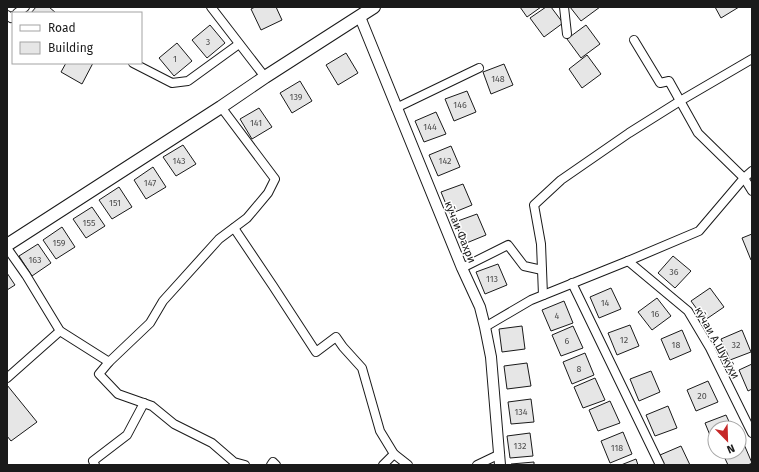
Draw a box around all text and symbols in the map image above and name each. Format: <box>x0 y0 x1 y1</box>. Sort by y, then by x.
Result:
legend <box>12 12 142 64</box>
text: Road <box>48 21 76 35</box>
house number: 3 <box>206 37 210 47</box>
text: Building <box>48 41 94 55</box>
house number: 1 <box>173 54 177 64</box>
house number: 148 <box>491 74 505 84</box>
house number: 139 <box>289 92 303 102</box>
house number: 146 <box>453 100 467 110</box>
house number: 141 <box>250 118 262 128</box>
house number: 144 <box>423 122 437 132</box>
house number: 143 <box>172 156 186 166</box>
house number: 142 <box>439 156 451 166</box>
house number: 147 <box>144 178 156 188</box>
house number: 151 <box>109 198 121 208</box>
street label: кӯчаи Фахри <box>442 199 478 265</box>
house number: 155 <box>83 218 96 228</box>
house number: 159 <box>53 238 66 248</box>
house number: 163 <box>28 255 42 265</box>
house number: 36 <box>669 267 679 277</box>
house number: 113 <box>486 274 498 284</box>
house number: 14 <box>601 298 610 308</box>
street label: кӯчаи А.Шукӯҳи <box>692 305 742 381</box>
house number: 16 <box>651 309 660 319</box>
house number: 4 <box>555 311 560 321</box>
house number: 12 <box>620 335 628 345</box>
house number: 6 <box>565 336 570 346</box>
house number: 18 <box>672 340 680 350</box>
house number: 32 <box>732 340 740 350</box>
house number: 8 <box>577 364 582 374</box>
house number: 20 <box>697 391 707 401</box>
house number: 134 <box>514 407 528 417</box>
north arrow <box>707 420 747 460</box>
house number: 132 <box>514 441 526 451</box>
text: N <box>725 441 737 456</box>
house number: 118 <box>611 443 623 453</box>

